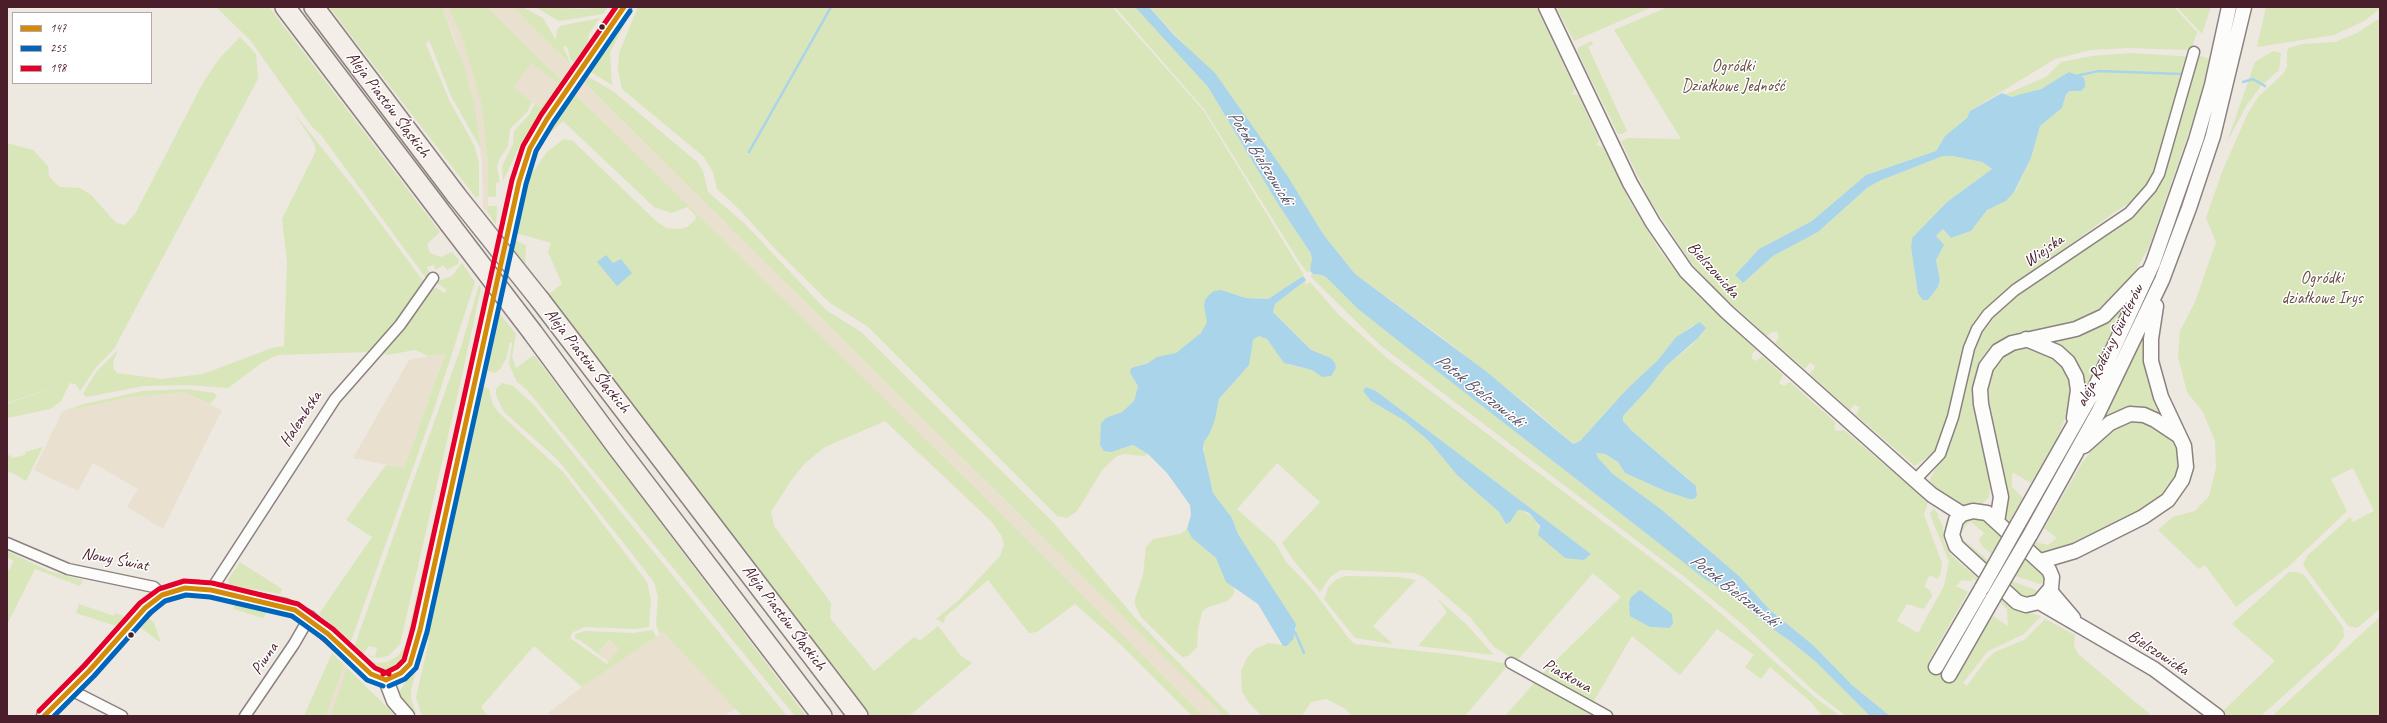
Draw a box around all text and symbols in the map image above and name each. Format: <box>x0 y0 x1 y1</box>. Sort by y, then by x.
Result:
legend <box>12 12 152 84</box>
text: 147 <box>50 20 66 36</box>
unlabelled marker <box>597 22 607 32</box>
text: 255 <box>50 40 66 56</box>
street label: Aleja Piastów Śląskich <box>341 48 435 162</box>
park label: Ogródki Działkowe Jedność <box>1681 57 1785 97</box>
text: 198 <box>50 60 66 76</box>
water label: Potok Bielszowicki <box>1223 107 1297 209</box>
street label: Wiejska <box>2020 230 2068 272</box>
street label: Bielszowicka <box>1682 238 1744 302</box>
park label: Ogródki działkowe Irys <box>2281 269 2363 309</box>
street label: aleja Rodziny Gürtlerów <box>2072 281 2148 411</box>
street label: Aleja Piastów Śląskich <box>540 304 634 418</box>
water label: Potok Bielszowicki <box>1430 350 1528 432</box>
street label: Halembska <box>276 387 326 451</box>
street label: Nowy Świat <box>80 544 150 576</box>
water label: Potok Bielszowicki <box>1685 550 1783 632</box>
street label: Aleja Piastów Śląskich <box>737 561 831 675</box>
street label: Bielszowicka <box>2124 626 2192 680</box>
unlabelled marker <box>126 630 136 640</box>
street label: Piwna <box>247 639 283 679</box>
street label: Piaskowa <box>1539 654 1595 698</box>

